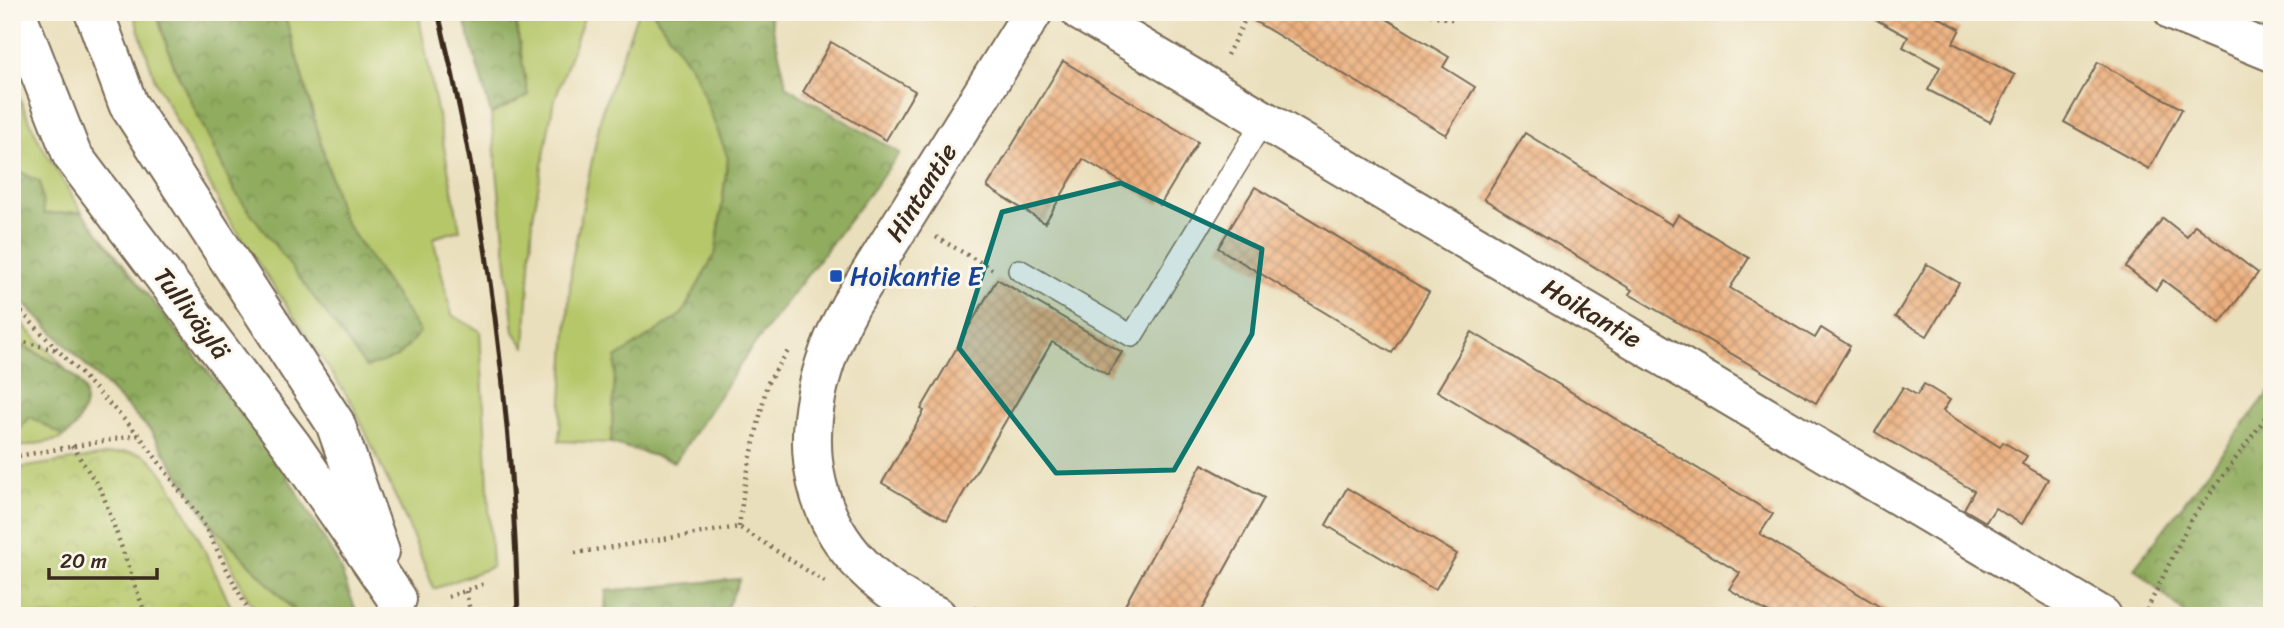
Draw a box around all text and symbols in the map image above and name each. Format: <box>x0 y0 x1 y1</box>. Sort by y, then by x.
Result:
street label: Hintantie <box>872 133 970 251</box>
place label: Hoikantie E <box>850 253 983 299</box>
street label: Tulliväylä <box>141 256 243 370</box>
street label: Hoikantie <box>1533 265 1651 361</box>
marker: Hoikantie E <box>828 268 844 284</box>
scale bar <box>49 537 158 581</box>
text: 20 m <box>60 542 107 580</box>

